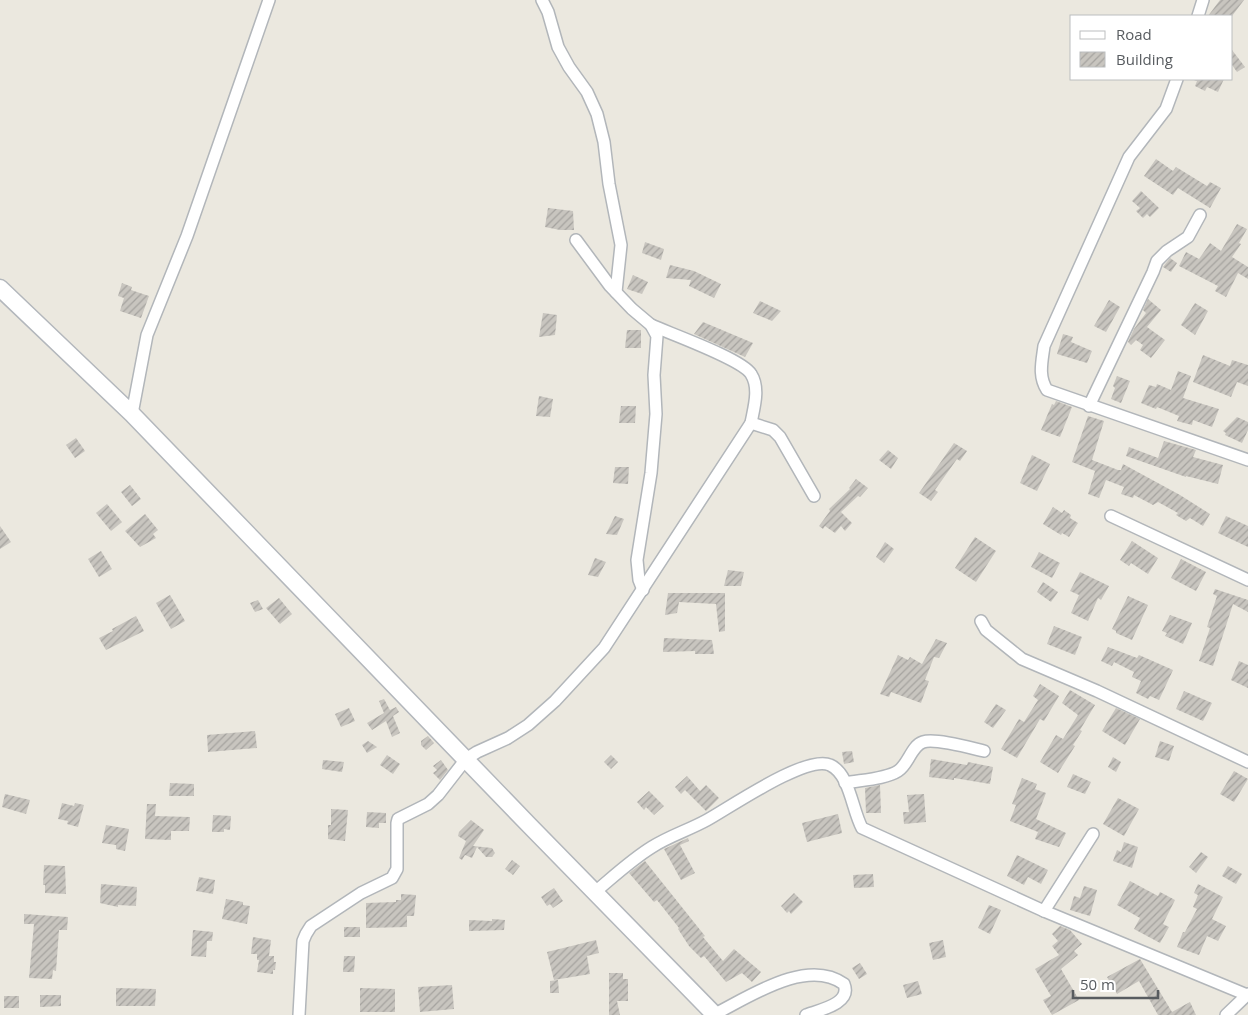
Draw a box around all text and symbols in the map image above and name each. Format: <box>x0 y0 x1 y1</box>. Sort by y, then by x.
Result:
legend <box>1070 15 1233 80</box>
text: Road <box>1116 24 1152 44</box>
text: Building <box>1116 49 1173 69</box>
scale bar <box>1073 968 1158 1000</box>
text: 50 m <box>1080 974 1115 994</box>

